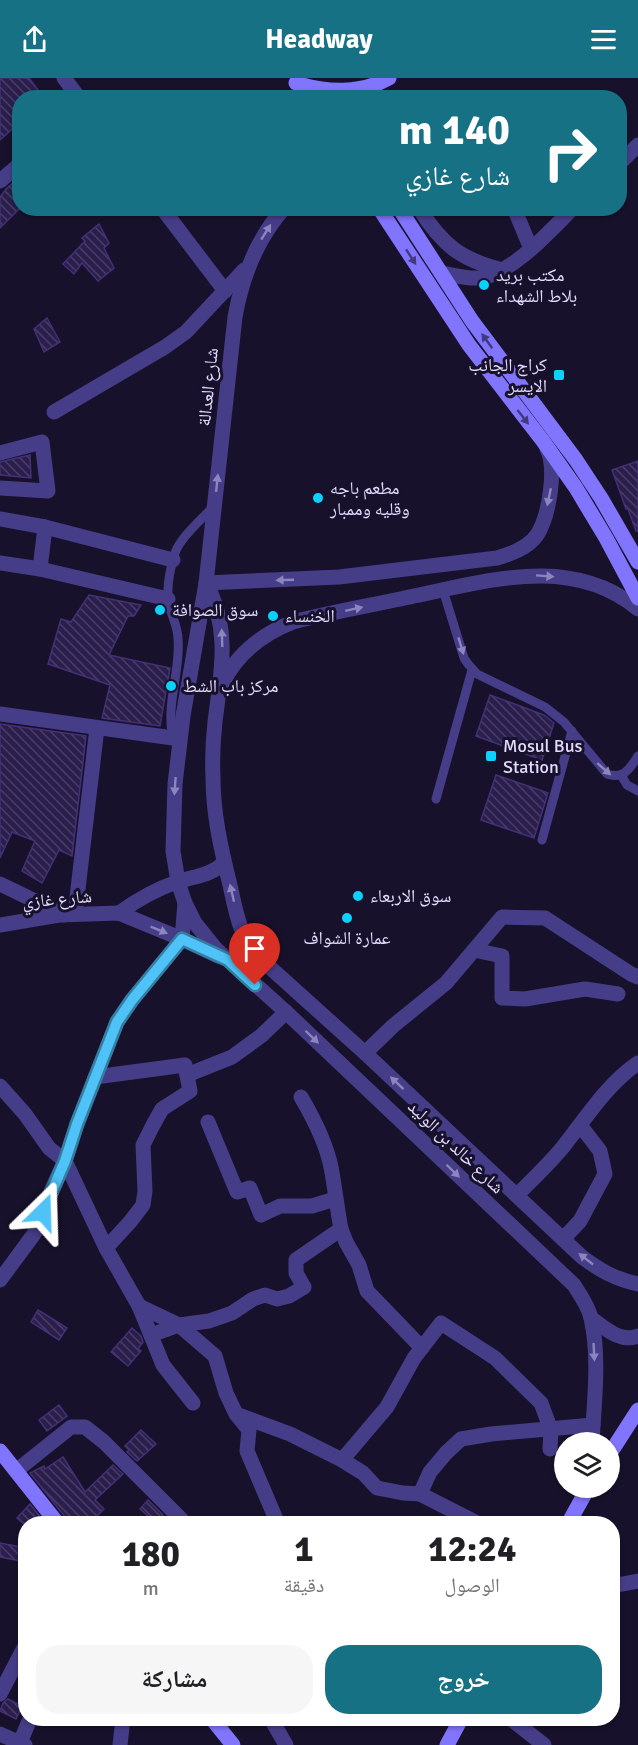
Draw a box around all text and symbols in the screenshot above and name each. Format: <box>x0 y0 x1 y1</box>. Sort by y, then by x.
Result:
icon: share <box>18 23 51 56</box>
text: Headway <box>265 23 373 56</box>
icon: menu <box>587 23 620 56</box>
text: 140 m <box>399 105 510 156</box>
icon: right <box>531 114 609 192</box>
text: شارع غازي <box>405 160 510 193</box>
one-way arrow <box>261 224 272 240</box>
one-way arrow <box>405 249 416 266</box>
place label: مكتب بريد بلاط الشهداء <box>496 264 577 307</box>
marker: مكتب بريد بلاط الشهداء <box>477 278 491 292</box>
one-way arrow <box>481 333 493 349</box>
street label: شارع العدالة <box>193 347 223 427</box>
place label: كراج الجانب الايسر <box>468 354 548 397</box>
marker: كراج الجانب الايسر <box>552 368 566 382</box>
one-way arrow <box>517 409 529 424</box>
one-way arrow <box>212 473 222 492</box>
place label: مطعم باجه وقليه وممبار <box>329 477 410 520</box>
one-way arrow <box>543 488 553 506</box>
marker: مطعم باجه وقليه وممبار <box>311 491 325 505</box>
one-way arrow <box>536 571 555 581</box>
one-way arrow <box>275 575 294 584</box>
place label: سوق الصوافة <box>172 599 258 621</box>
marker: سوق الصوافة <box>153 603 167 617</box>
one-way arrow <box>344 603 363 613</box>
place label: الخنساء <box>285 605 335 627</box>
marker: الخنساء <box>266 609 280 623</box>
one-way arrow <box>218 628 227 647</box>
one-way arrow <box>457 637 466 655</box>
place label: مركز باب الشط <box>183 675 279 697</box>
marker: مركز باب الشط <box>164 679 178 693</box>
place label: Mosul Bus Station <box>503 735 583 778</box>
marker: Mosul Bus Station <box>484 749 498 763</box>
one-way arrow <box>596 762 611 775</box>
one-way arrow <box>170 776 180 795</box>
one-way arrow <box>226 884 236 902</box>
street label: شارع غازي <box>21 885 93 917</box>
place label: سوق الاربعاء <box>370 885 451 907</box>
marker: سوق الاربعاء <box>351 889 365 903</box>
marker: عمارة الشواف <box>340 911 354 925</box>
pin <box>229 923 280 985</box>
one-way arrow <box>151 925 169 935</box>
place label: عمارة الشواف <box>303 927 391 949</box>
icon: arrive <box>238 932 271 965</box>
one-way arrow <box>304 1030 319 1043</box>
one-way arrow <box>390 1077 404 1091</box>
street label: شارع خالد بن الوليد <box>403 1096 509 1198</box>
one-way arrow <box>446 1164 461 1178</box>
position arrow <box>11 1180 75 1244</box>
one-way arrow <box>578 1253 594 1266</box>
one-way arrow <box>590 1342 599 1361</box>
map controls <box>554 1432 620 1498</box>
button: layers <box>554 1432 620 1498</box>
text: 1 <box>294 1527 314 1572</box>
text: 12:24 <box>428 1527 516 1572</box>
text: 180 <box>122 1532 180 1577</box>
text: دقيقة <box>284 1573 324 1598</box>
text: الوصول <box>444 1573 500 1598</box>
text: m <box>143 1576 159 1601</box>
button: مشاركة <box>36 1645 313 1714</box>
button: خروج <box>325 1645 602 1714</box>

